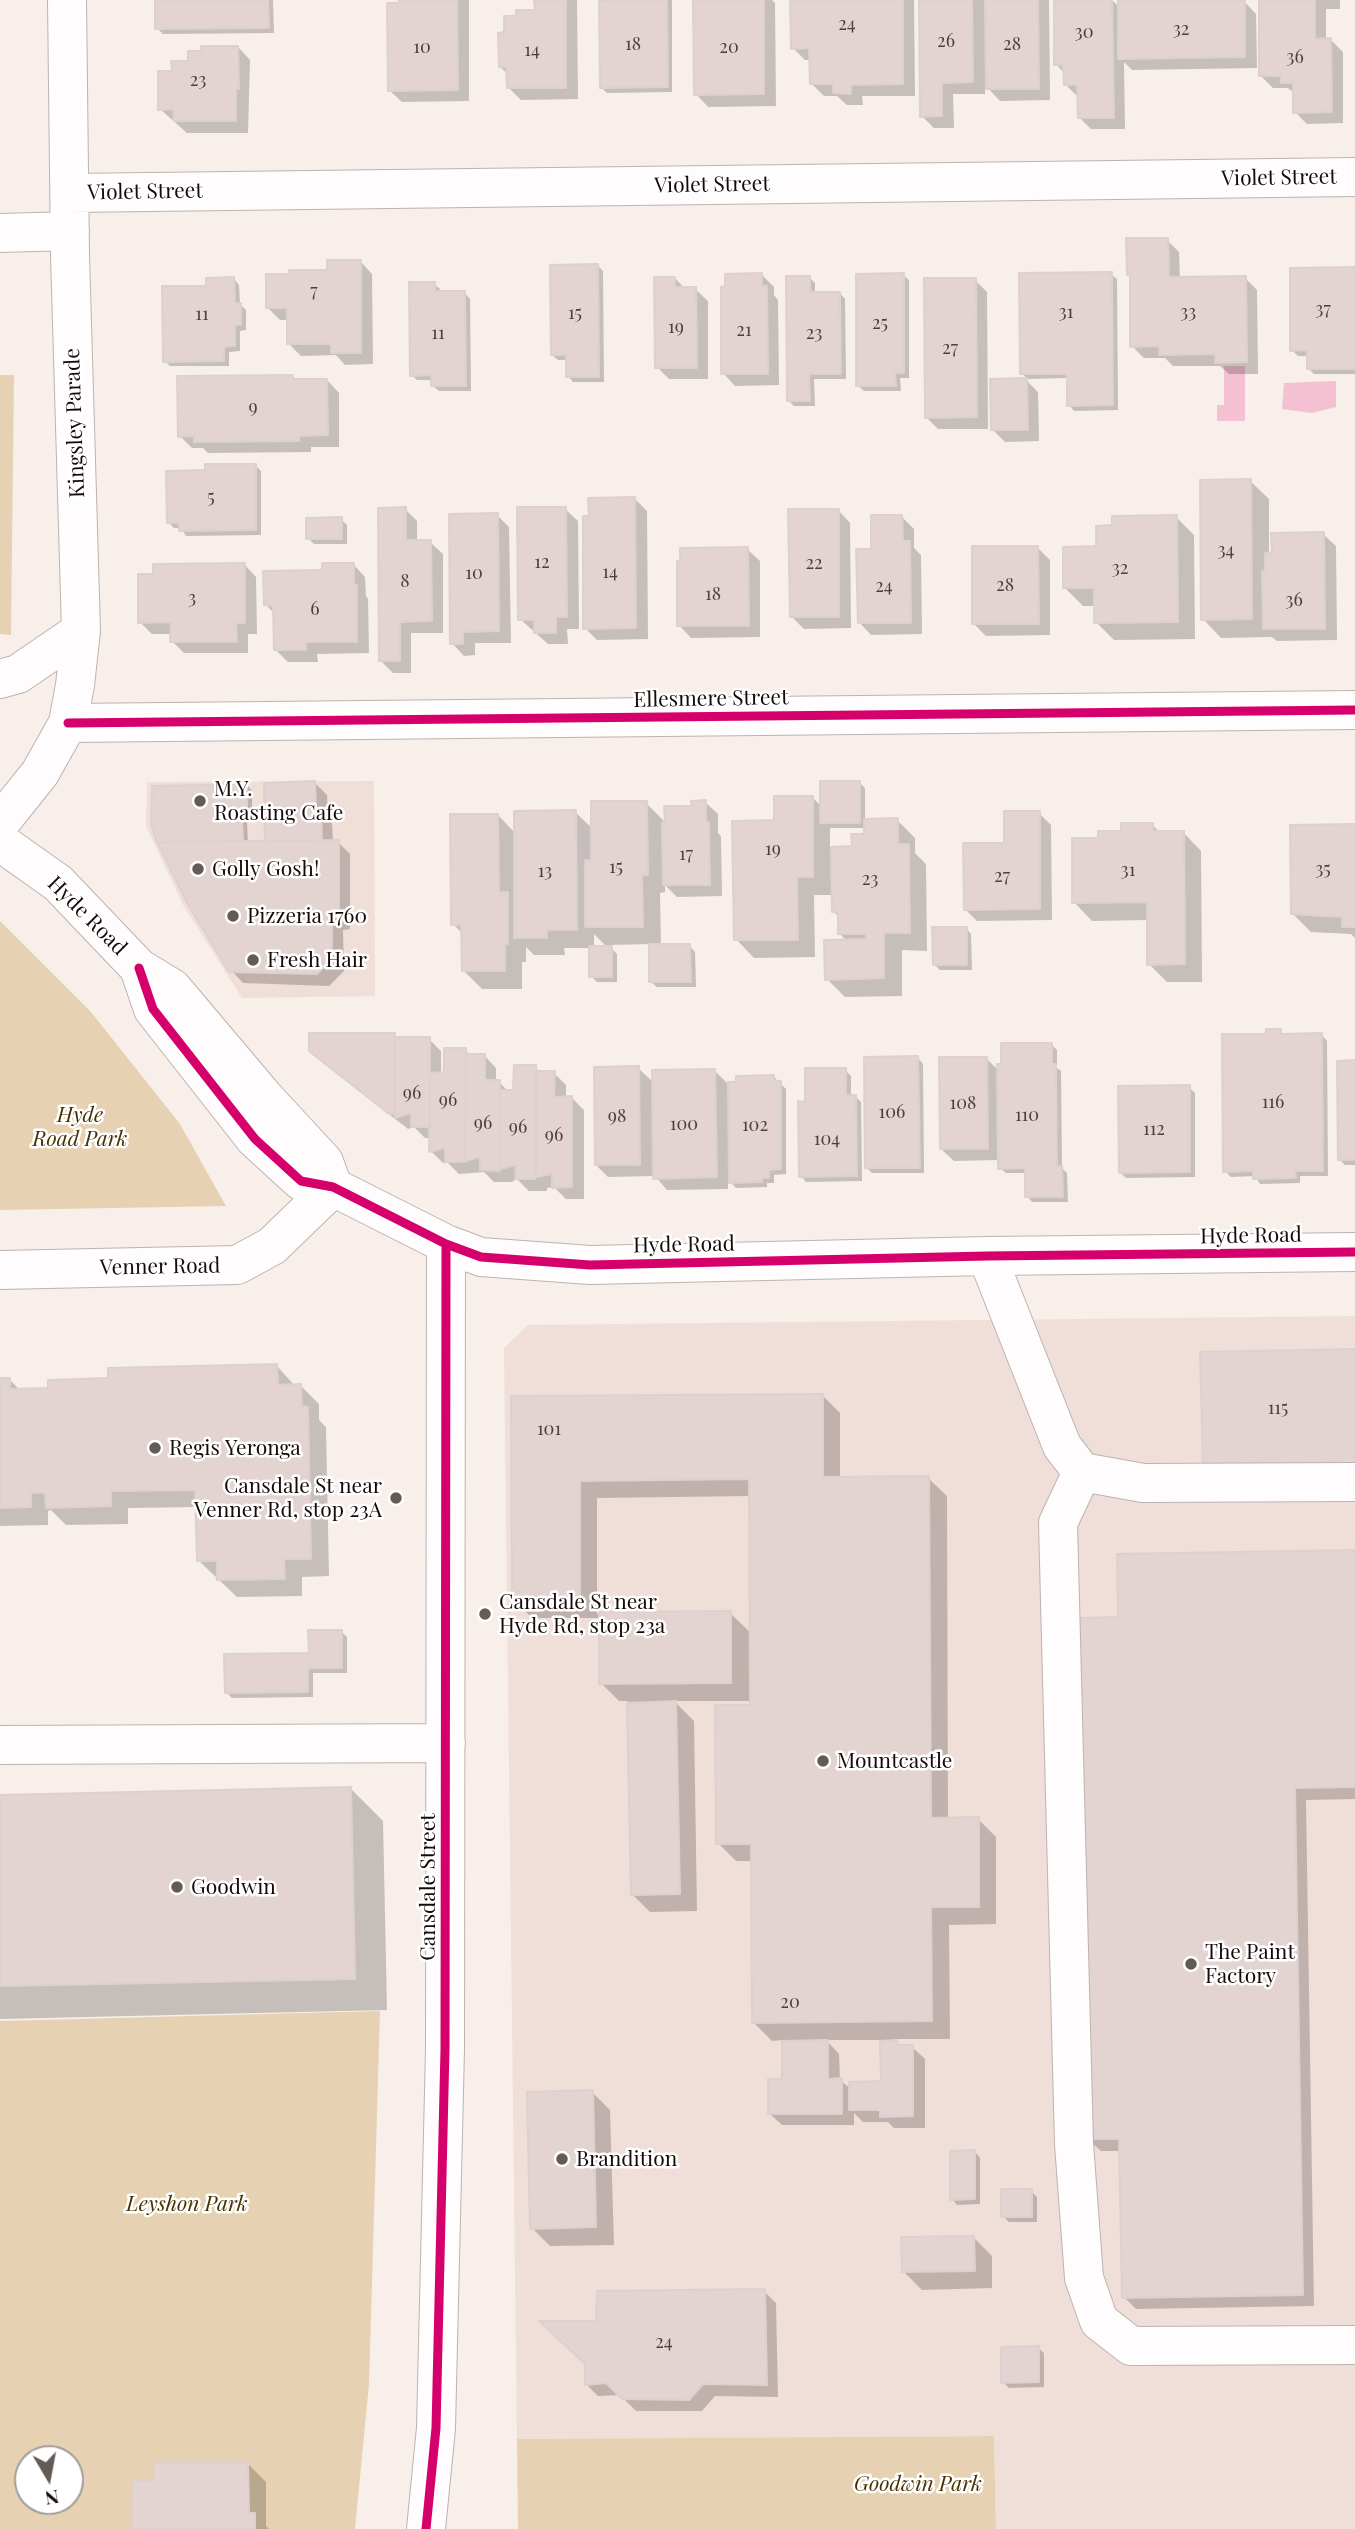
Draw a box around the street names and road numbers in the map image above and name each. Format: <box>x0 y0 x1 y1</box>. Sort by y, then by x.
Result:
street label: Violet Street <box>1221 164 1337 192</box>
street label: Violet Street <box>654 171 770 199</box>
street label: Violet Street <box>87 178 203 206</box>
street label: Kingsley Parade <box>60 348 90 498</box>
street label: Ellesmere Street <box>633 685 789 713</box>
street label: Hyde Road <box>42 871 132 961</box>
street label: Hyde Road <box>1200 1223 1302 1249</box>
street label: Hyde Road <box>633 1232 735 1258</box>
street label: Venner Road <box>99 1253 221 1281</box>
street label: Cansdale Street <box>415 1813 441 1961</box>

